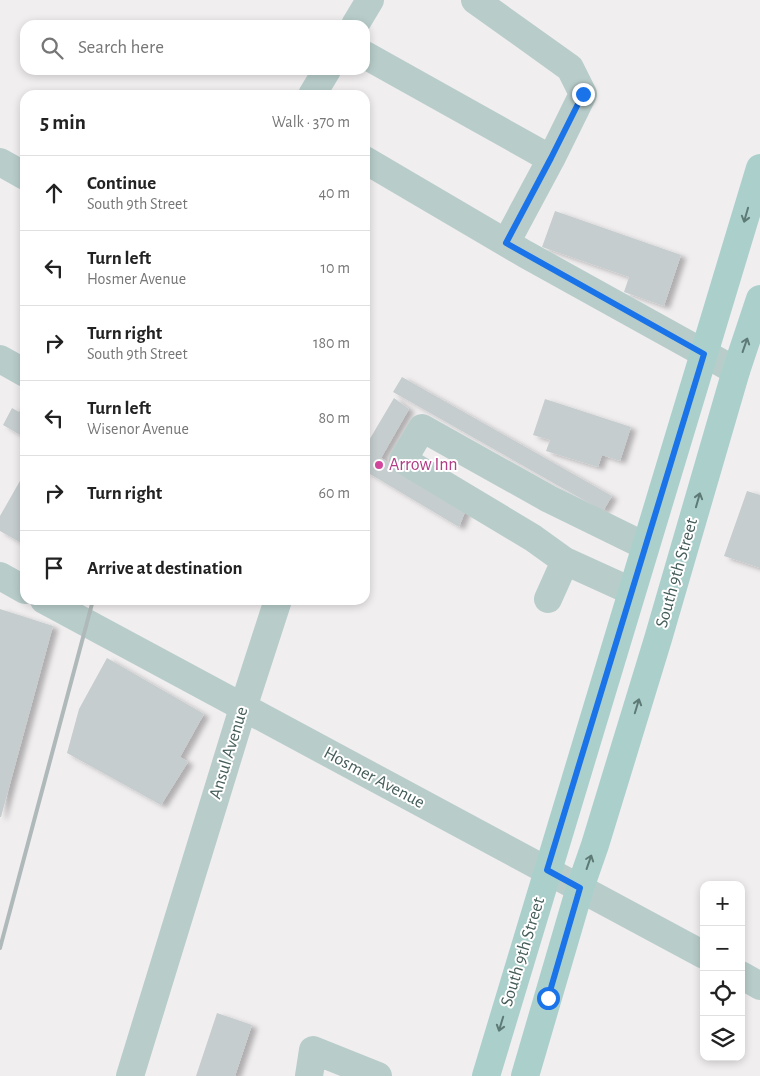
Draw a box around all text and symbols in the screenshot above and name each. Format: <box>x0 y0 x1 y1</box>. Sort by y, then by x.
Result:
search box <box>20 20 370 75</box>
icon: search <box>38 34 66 62</box>
text: Search here <box>78 38 164 57</box>
route end <box>572 83 595 106</box>
text: 5 min <box>40 112 86 133</box>
text: Walk · 370 m <box>272 114 350 130</box>
text: Continue <box>87 174 156 193</box>
icon: ahead <box>40 179 68 207</box>
text: 40 m <box>318 185 350 201</box>
text: South 9th Street <box>87 196 188 212</box>
one-way arrow <box>741 206 751 222</box>
text: Turn left <box>87 249 151 268</box>
icon: left <box>40 254 68 282</box>
text: 10 m <box>321 260 350 276</box>
text: Hosmer Avenue <box>87 271 186 287</box>
text: Turn right <box>87 324 162 343</box>
icon: right <box>40 329 68 357</box>
text: 180 m <box>313 335 350 351</box>
one-way arrow <box>740 337 750 353</box>
text: South 9th Street <box>87 346 188 362</box>
text: Turn left <box>87 399 151 418</box>
icon: left <box>40 404 68 432</box>
text: 80 m <box>319 410 350 426</box>
text: Wisenor Avenue <box>87 421 189 437</box>
place label: Arrow Inn <box>389 456 458 474</box>
marker: Arrow Inn <box>373 459 385 471</box>
icon: right <box>40 479 68 507</box>
text: Turn right <box>87 484 162 503</box>
text: 60 m <box>319 485 350 501</box>
one-way arrow <box>694 493 703 509</box>
street label: South 9th Street <box>653 516 701 630</box>
icon: arrive <box>40 554 68 582</box>
text: Arrive at destination <box>87 559 243 578</box>
one-way arrow <box>633 699 643 715</box>
street label: Ansul Avenue <box>206 705 252 801</box>
street label: Hosmer Avenue <box>321 744 427 812</box>
one-way arrow <box>585 854 595 870</box>
map controls <box>700 881 745 1061</box>
button: + <box>700 881 745 926</box>
street label: South 9th Street <box>498 895 548 1009</box>
button: − <box>700 926 745 971</box>
button: locate <box>700 971 745 1016</box>
route start <box>537 987 560 1010</box>
one-way arrow <box>496 1015 506 1031</box>
button: layers <box>700 1016 745 1061</box>

